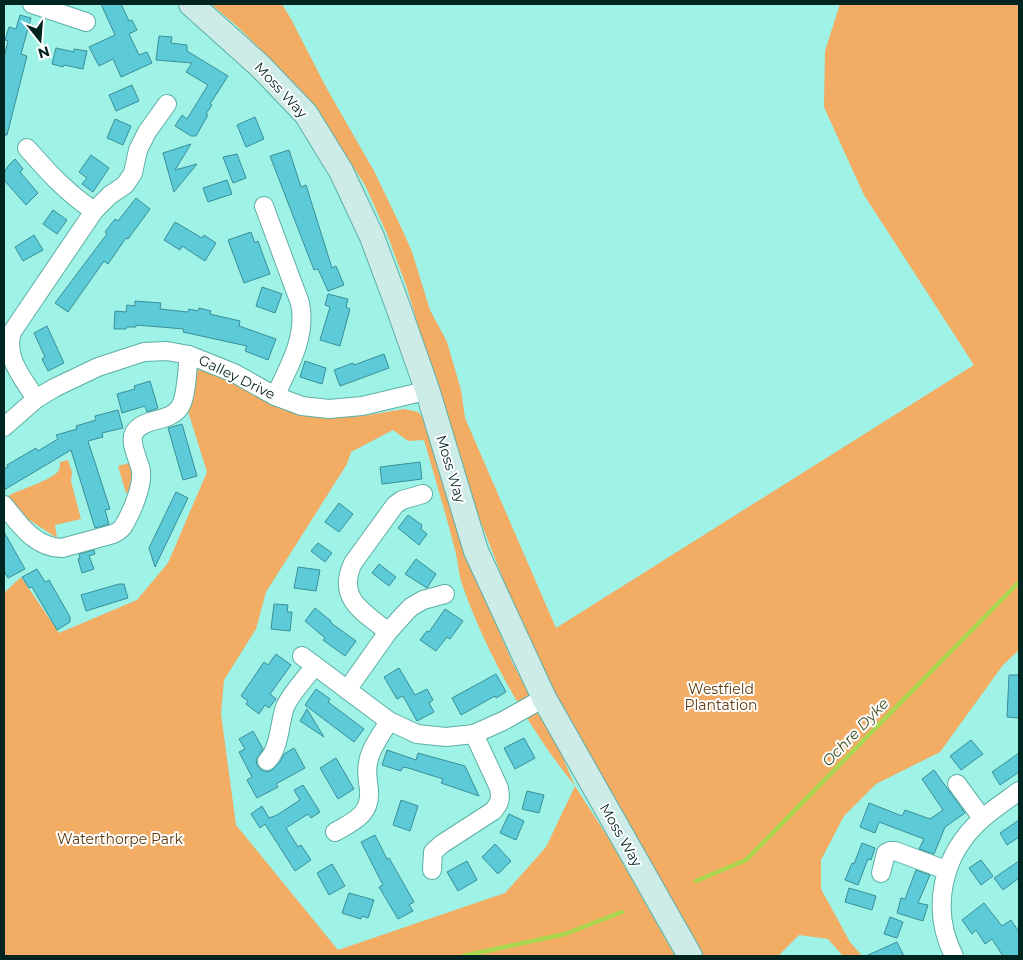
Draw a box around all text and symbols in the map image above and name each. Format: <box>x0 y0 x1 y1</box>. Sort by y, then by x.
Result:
north arrow <box>15 15 65 65</box>
text: N <box>36 42 52 63</box>
street label: Moss Way <box>251 58 312 122</box>
street label: Galley Drive <box>196 351 278 403</box>
street label: Moss Way <box>432 433 470 505</box>
park label: Westfield Plantation <box>685 680 757 714</box>
water label: Ochre Dyke <box>818 694 892 770</box>
street label: Moss Way <box>596 800 646 870</box>
park label: Waterthorpe Park <box>57 830 184 848</box>

